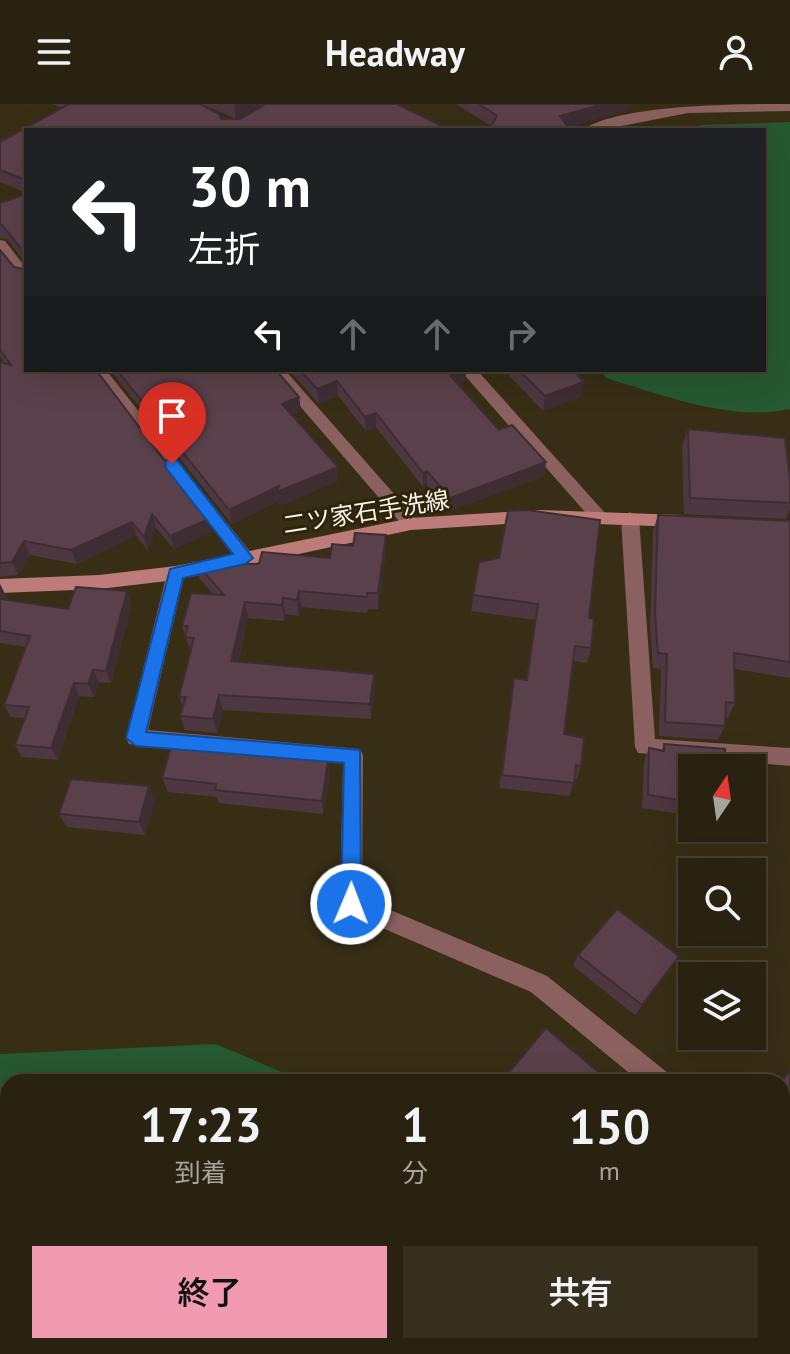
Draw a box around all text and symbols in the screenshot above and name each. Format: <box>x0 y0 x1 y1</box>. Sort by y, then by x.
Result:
text: Headway <box>325 29 465 76</box>
icon: menu <box>32 30 76 74</box>
icon: person <box>714 30 758 74</box>
text: 30 m <box>188 150 311 222</box>
icon: left <box>56 160 160 264</box>
text: 左折 <box>188 225 260 272</box>
icon: left <box>247 312 291 356</box>
icon: ahead <box>331 312 375 356</box>
icon: ahead <box>415 312 459 356</box>
icon: right <box>499 312 543 356</box>
pin <box>138 382 206 464</box>
icon: arrive <box>150 394 194 438</box>
street label: 二ツ家石手洗線 <box>281 484 451 540</box>
north arrow <box>678 754 766 842</box>
map controls <box>678 754 766 1050</box>
button: search <box>678 858 766 946</box>
position arrow <box>309 862 393 946</box>
button: layers <box>678 962 766 1050</box>
text: 17:23 <box>140 1093 262 1155</box>
text: 1 <box>401 1093 429 1155</box>
text: 150 <box>568 1095 650 1157</box>
text: m <box>599 1154 620 1187</box>
text: 到着 <box>175 1156 227 1189</box>
text: 分 <box>402 1156 428 1189</box>
button: 終了 <box>32 1246 387 1338</box>
button: 共有 <box>403 1246 758 1338</box>

